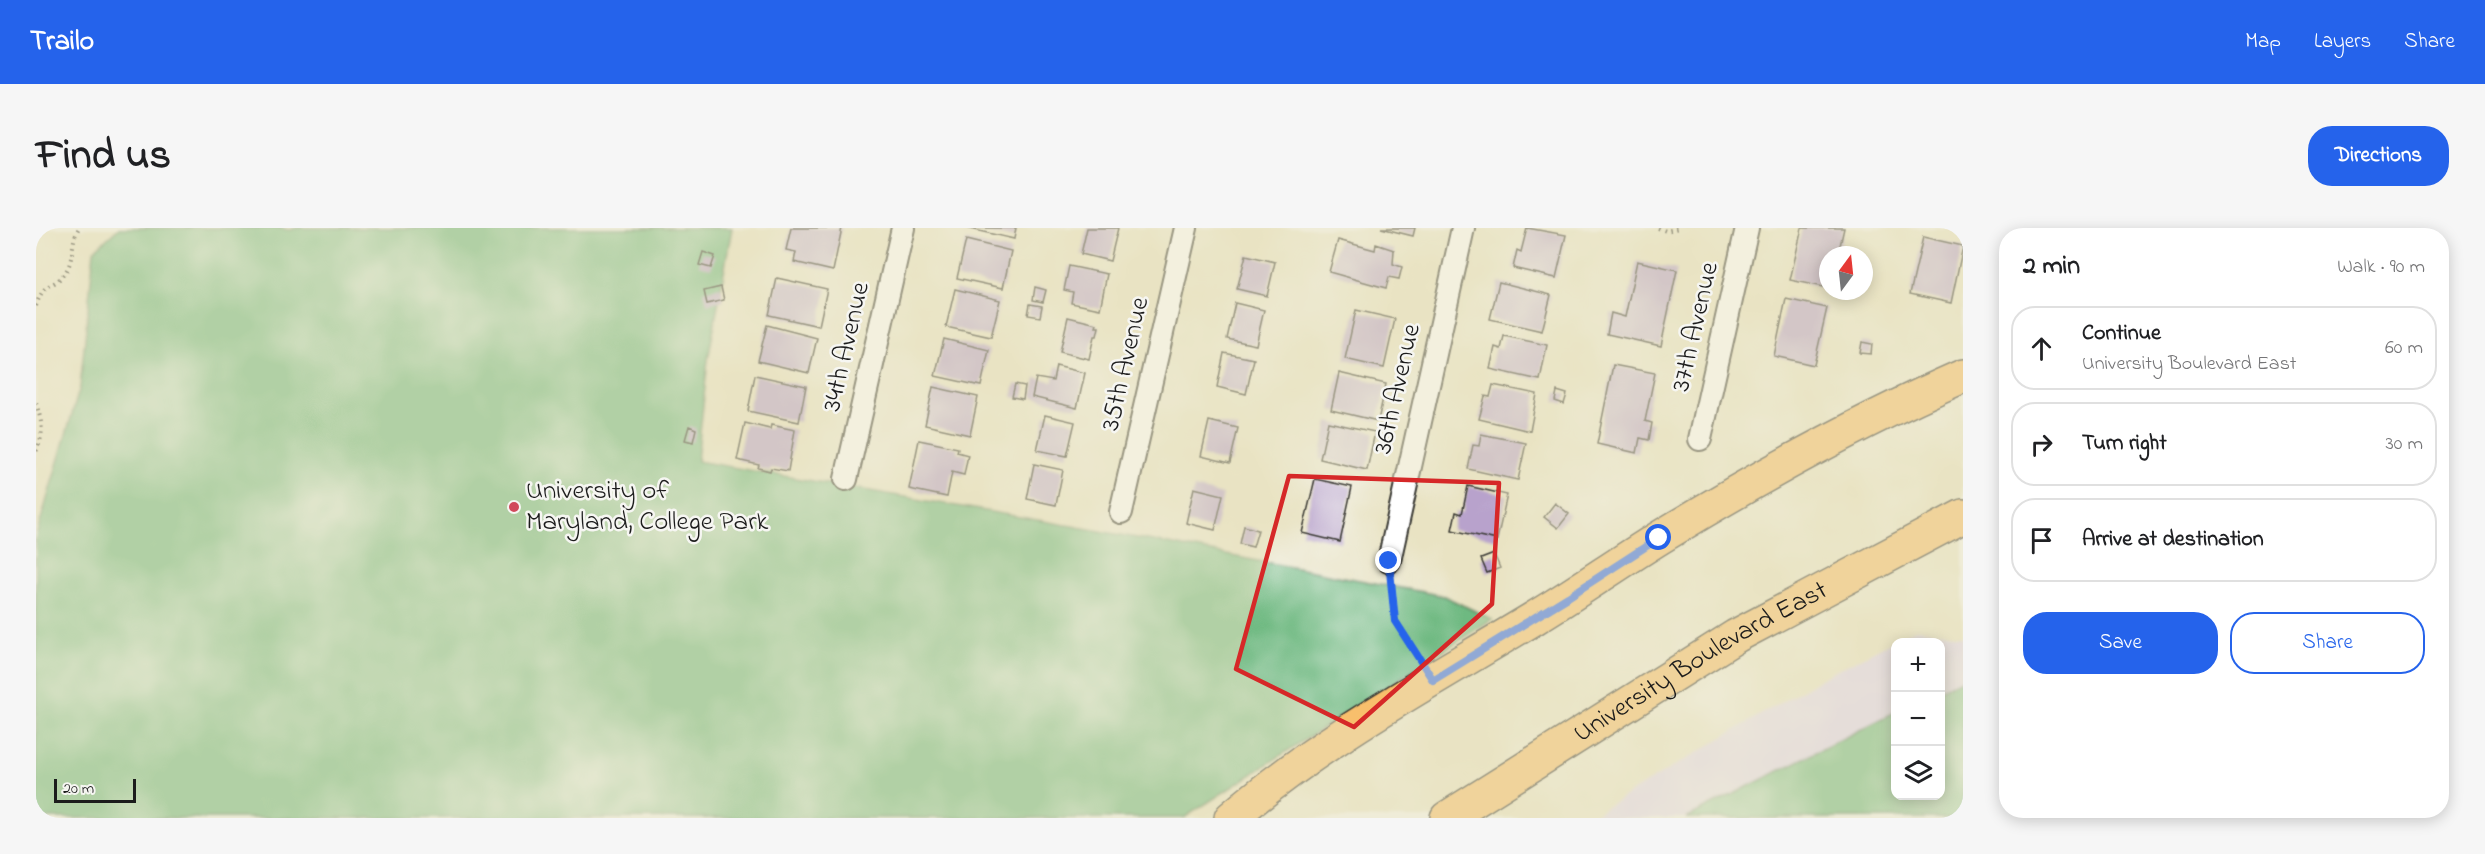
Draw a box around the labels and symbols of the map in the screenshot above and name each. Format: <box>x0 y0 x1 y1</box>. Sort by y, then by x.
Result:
north arrow <box>1819 246 1873 300</box>
street label: 37th Avenue <box>1662 258 1730 396</box>
street label: 34th Avenue <box>813 278 881 416</box>
street label: 35th Avenue <box>1092 292 1160 435</box>
street label: 36th Avenue <box>1364 319 1432 458</box>
place label: University of Maryland, College Park <box>526 472 769 542</box>
marker: University of Maryland, College Park <box>507 500 521 514</box>
route start <box>1645 524 1671 550</box>
route end <box>1375 547 1401 573</box>
street label: University Boulevard East <box>1566 571 1835 753</box>
scale bar <box>54 776 136 804</box>

